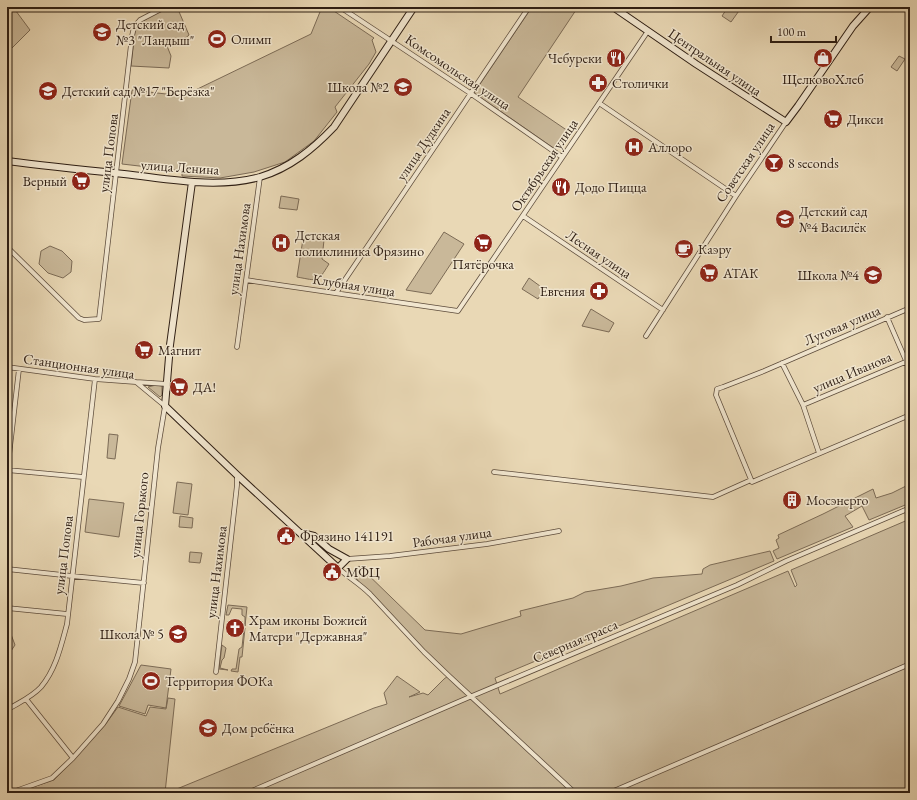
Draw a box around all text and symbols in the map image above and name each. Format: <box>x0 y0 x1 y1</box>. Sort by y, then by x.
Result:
place label: Детский сад №3 "Ландыш" <box>116 15 194 49</box>
scale bar <box>771 18 836 44</box>
school or university icon: Детский сад №3 "Ландыш" <box>91 21 113 43</box>
street label: Центральная улица <box>665 24 765 100</box>
text: 100 m <box>777 24 807 40</box>
sports icon: Олимп <box>206 28 228 50</box>
place label: Олимп <box>231 30 271 48</box>
street label: Комсомольская улица <box>402 30 515 114</box>
restaurant icon: Чебуреки <box>605 47 627 69</box>
shop icon: ЩелковоХлеб <box>812 47 834 69</box>
place label: Чебуреки <box>548 49 603 67</box>
place label: ЩелковоХлеб <box>782 70 864 88</box>
pharmacy icon: Столички <box>587 72 609 94</box>
place label: Столички <box>612 74 669 92</box>
school or university icon: Школа №2 <box>392 76 414 98</box>
place label: Школа №2 <box>328 78 389 96</box>
school or university icon: Детский сад №17 "Берёзка" <box>37 80 59 102</box>
place label: Детский сад №17 "Берёзка" <box>62 82 215 100</box>
street label: улица Дудкина <box>392 104 454 184</box>
supermarket icon: Дикси <box>822 108 844 130</box>
place label: Дикси <box>847 110 884 128</box>
street label: улица Попова <box>94 112 122 194</box>
street label: Октябрьская улица <box>506 115 582 215</box>
street label: Советская улица <box>711 118 779 206</box>
hospital icon: Аллоро <box>623 136 645 158</box>
place label: Аллоро <box>647 138 692 156</box>
bar icon: 8 seconds <box>763 152 785 174</box>
place label: 8 seconds <box>788 154 839 172</box>
street label: улица Ленина <box>140 155 220 179</box>
supermarket icon: Верный <box>70 170 92 192</box>
place label: Верный <box>23 172 68 190</box>
restaurant icon: Додо Пицца <box>550 176 572 198</box>
place label: Додо Пицца <box>575 178 647 196</box>
street label: улица Нахимова <box>224 201 254 296</box>
place label: Детский сад №4 Василёк <box>799 202 868 236</box>
school or university icon: Детский сад №4 Василёк <box>774 208 796 230</box>
street label: Лесная улица <box>563 225 636 283</box>
place label: Детская поликлиника Фрязино <box>295 226 424 260</box>
hospital icon: Детская поликлиника Фрязино <box>270 232 292 254</box>
supermarket icon: Пятёрочка <box>472 232 494 254</box>
cafe icon: Каэру <box>673 238 695 260</box>
place label: Каэру <box>698 240 732 258</box>
place label: Пятёрочка <box>452 255 514 273</box>
supermarket icon: АТАК <box>698 262 720 284</box>
place label: АТАК <box>722 264 759 282</box>
school or university icon: Школа №4 <box>862 264 884 286</box>
place label: Школа №4 <box>798 266 859 284</box>
street label: Клубная улица <box>311 270 397 300</box>
pharmacy icon: Евгения <box>588 280 610 302</box>
place label: Евгения <box>540 282 585 300</box>
street label: Луговая улица <box>801 301 883 349</box>
supermarket icon: Магнит <box>133 339 155 361</box>
place label: Магнит <box>158 341 202 359</box>
street label: улица Иванова <box>810 347 895 397</box>
street label: Станционная улица <box>22 349 136 383</box>
supermarket icon: ДА! <box>168 376 190 398</box>
place label: ДА! <box>193 378 216 396</box>
street label: улица Горького <box>126 471 152 559</box>
building icon: Мосэнерго <box>781 489 803 511</box>
place label: Мосэнерго <box>806 491 868 509</box>
street label: улица Попова <box>49 514 77 596</box>
street label: Рабочая улица <box>411 522 493 551</box>
street label: улица Нахимова <box>201 524 231 619</box>
public building icon: Фрязино 141191 <box>275 525 297 547</box>
place label: Фрязино 141191 <box>300 527 394 545</box>
public building icon: МФЦ <box>321 561 343 583</box>
place label: МФЦ <box>346 563 380 581</box>
place label: Храм иконы Божией Матери "Державная" <box>248 611 368 645</box>
street label: Северная трасса <box>530 615 621 667</box>
church icon: Храм иконы Божией Матери "Державная" <box>224 617 246 639</box>
school or university icon: Школа № 5 <box>167 623 189 645</box>
place label: Школа № 5 <box>100 625 164 643</box>
sports icon: Территория ФОКа <box>140 670 162 692</box>
place label: Территория ФОКа <box>165 672 273 690</box>
school or university icon: Дом ребёнка <box>197 717 219 739</box>
place label: Дом ребёнка <box>222 719 295 737</box>

